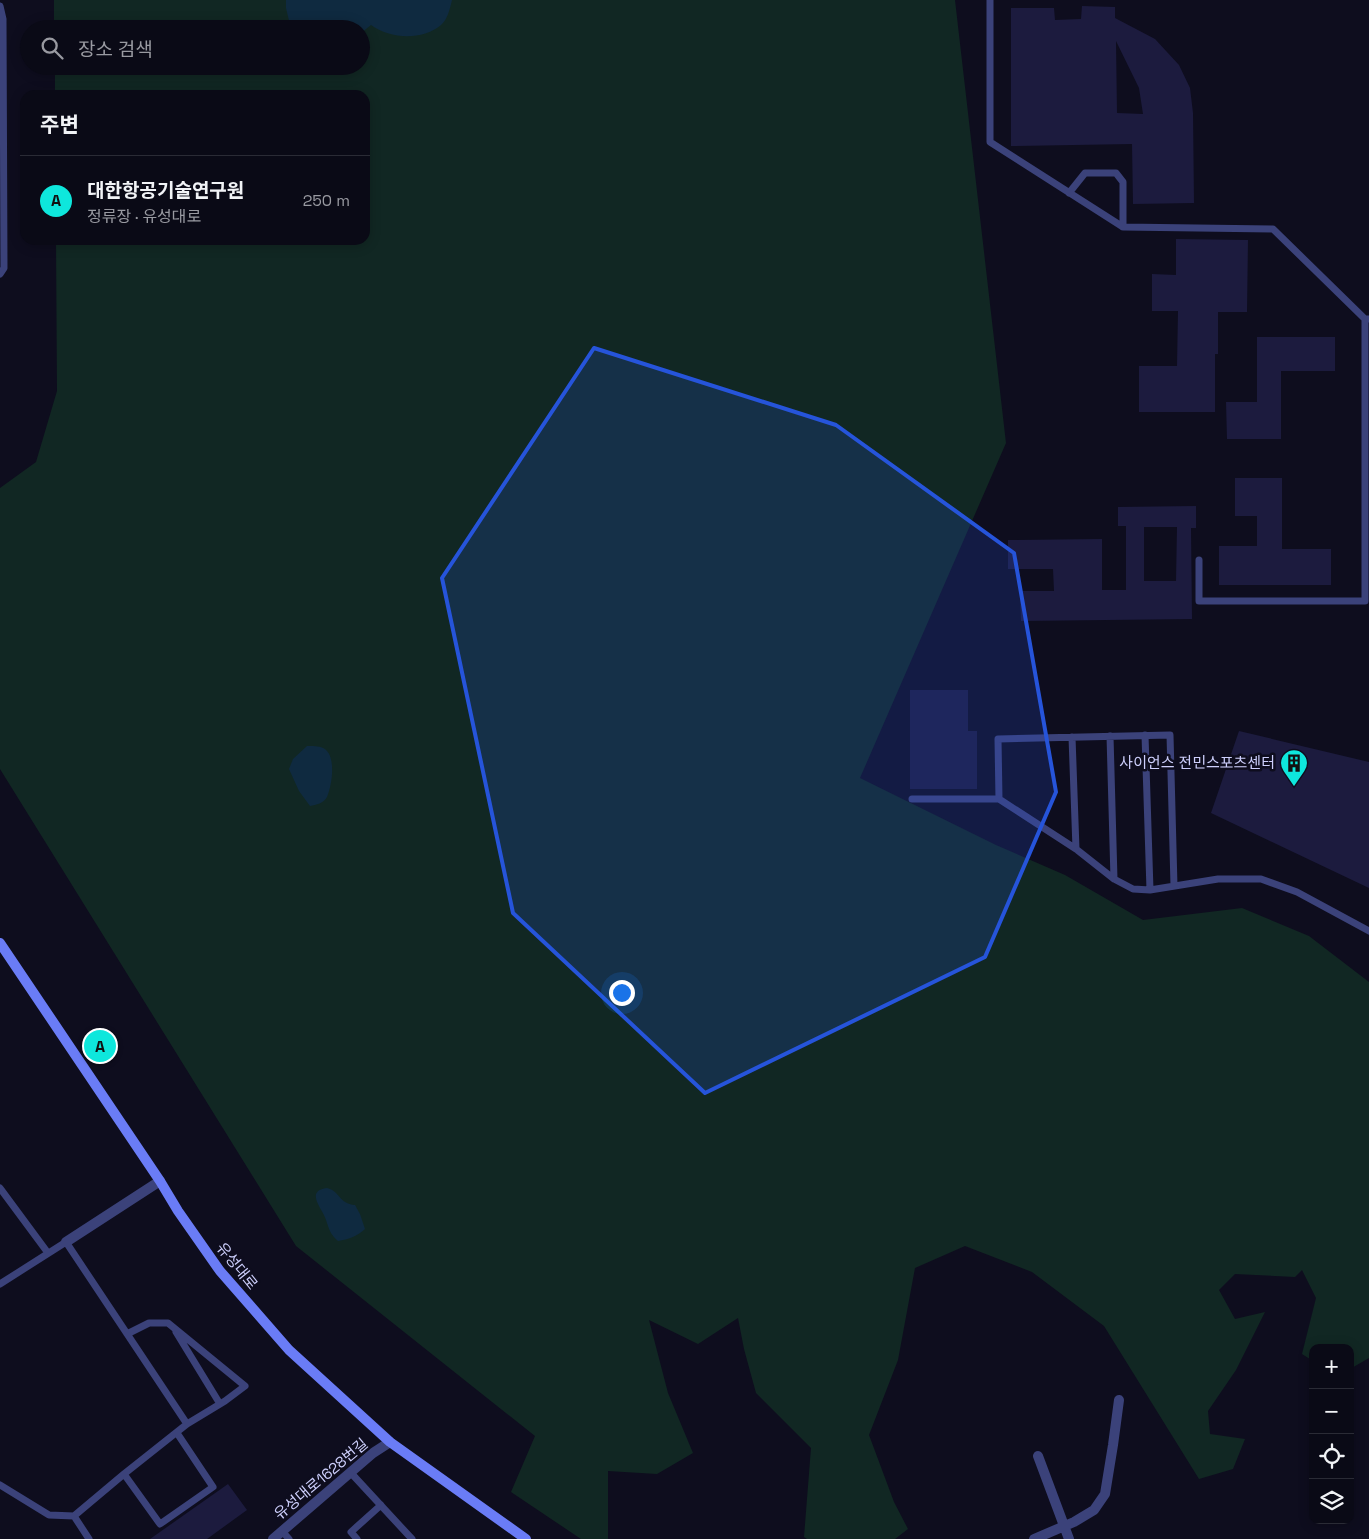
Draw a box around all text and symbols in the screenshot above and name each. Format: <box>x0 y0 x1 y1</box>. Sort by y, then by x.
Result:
search box <box>20 20 370 75</box>
icon: search <box>38 34 66 62</box>
text: 장소 검색 <box>78 37 153 62</box>
text: 주변 <box>40 111 79 138</box>
text: 대한항공기술연구원 <box>87 178 244 203</box>
text: A <box>51 190 61 211</box>
text: 250 m <box>303 190 350 211</box>
text: 정류장 · 유성대로 <box>87 206 201 227</box>
building icon: 사이언스 전민스포츠센터 <box>1279 748 1309 787</box>
place label: 사이언스 전민스포츠센터 <box>1119 753 1275 772</box>
your location <box>609 980 635 1006</box>
pin: A <box>84 1027 116 1065</box>
street label: 유성대로 <box>213 1238 262 1293</box>
map controls <box>1309 1344 1354 1524</box>
button: + <box>1309 1344 1354 1389</box>
button: − <box>1309 1389 1354 1434</box>
street label: 유성대로1628번길 <box>270 1434 371 1523</box>
button: locate <box>1309 1434 1354 1479</box>
button: layers <box>1309 1479 1354 1524</box>

